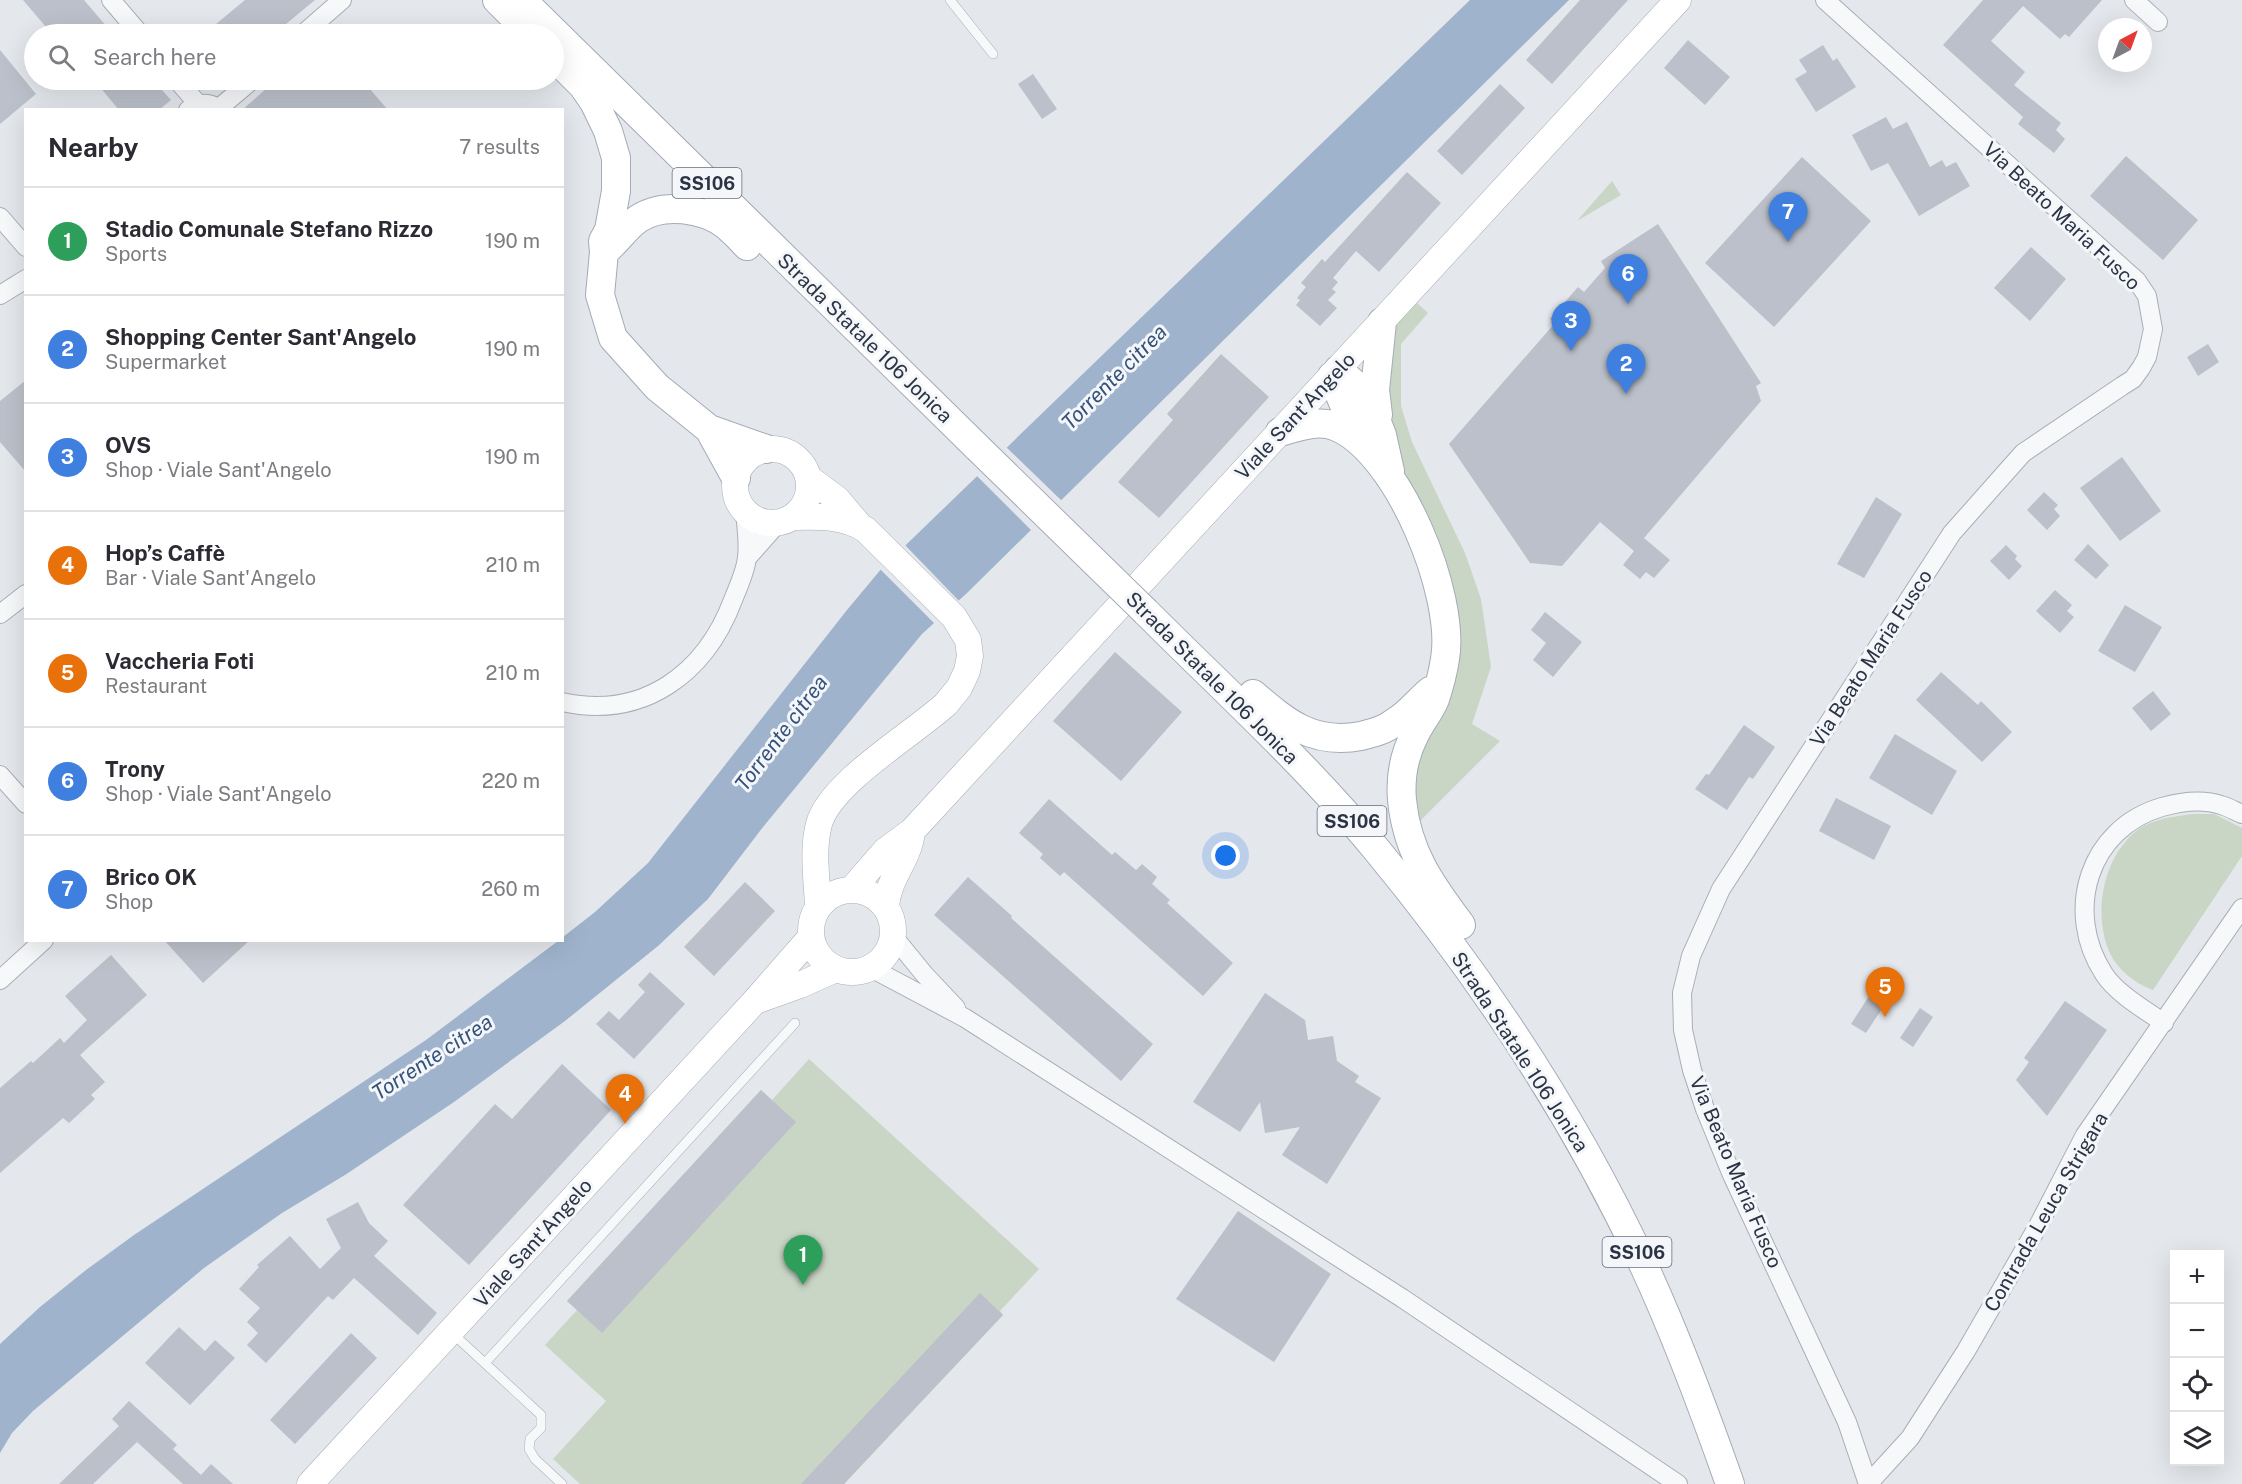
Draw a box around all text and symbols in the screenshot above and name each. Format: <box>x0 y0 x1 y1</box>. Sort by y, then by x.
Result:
north arrow <box>2098 18 2152 72</box>
search box <box>24 24 564 90</box>
icon: search <box>45 41 78 74</box>
text: Search here <box>93 44 217 70</box>
text: Nearby <box>48 132 138 163</box>
text: 7 results <box>459 135 540 159</box>
street label: Via Beato Maria Fusco <box>1978 137 2146 295</box>
road number: SS106 <box>672 168 742 198</box>
pin: 7 <box>1768 192 1808 242</box>
text: Stadio Comunale Stefano Rizzo <box>105 216 433 242</box>
text: 1 <box>63 229 72 253</box>
text: 190 m <box>485 229 540 253</box>
text: Sports <box>105 242 167 266</box>
street label: Strada Statale 106 Jonica <box>773 248 957 428</box>
pin: 6 <box>1608 254 1648 304</box>
pin: 3 <box>1552 302 1590 351</box>
water label: Torrente citrea <box>1056 319 1172 435</box>
text: Shopping Center Sant'Angelo <box>105 324 416 350</box>
text: 2 <box>61 337 74 361</box>
text: 190 m <box>485 337 540 361</box>
pin: 2 <box>1606 344 1646 394</box>
street label: Viale Sant'Angelo <box>1230 347 1360 485</box>
text: Supermarket <box>105 350 227 374</box>
text: OVS <box>105 432 151 458</box>
text: 3 <box>61 445 74 469</box>
text: 190 m <box>485 445 540 469</box>
text: Shop · Viale Sant'Angelo <box>105 458 332 482</box>
text: Hop’s Caffè <box>105 540 225 566</box>
text: 4 <box>61 553 74 577</box>
text: 210 m <box>486 553 540 577</box>
street label: Via Beato Maria Fusco <box>1805 565 1937 751</box>
text: Bar · Viale Sant'Angelo <box>105 566 316 590</box>
street label: Strada Statale 106 Jonica <box>1121 587 1303 769</box>
text: Vaccheria Foti <box>105 648 254 674</box>
text: 5 <box>61 661 74 685</box>
text: 210 m <box>486 661 540 685</box>
water label: Torrente citrea <box>729 670 833 796</box>
text: Restaurant <box>105 674 207 698</box>
text: Trony <box>105 756 165 782</box>
text: 6 <box>61 769 74 793</box>
text: 220 m <box>482 769 540 793</box>
text: Shop · Viale Sant'Angelo <box>105 782 332 806</box>
road number: SS106 <box>1318 806 1386 836</box>
your location <box>1211 841 1240 870</box>
text: Brico OK <box>105 864 197 890</box>
text: 7 <box>61 877 74 901</box>
text: 260 m <box>481 877 540 901</box>
text: Shop <box>105 890 153 914</box>
street label: Strada Statale 106 Jonica <box>1446 947 1594 1157</box>
pin: 5 <box>1866 968 1904 1017</box>
water label: Torrente citrea <box>367 1009 497 1105</box>
street label: Via Beato Maria Fusco <box>1685 1072 1787 1272</box>
pin: 4 <box>606 1074 644 1124</box>
street label: Contrada Leuca Strigara <box>1979 1108 2113 1316</box>
street label: Viale Sant'Angelo <box>469 1174 597 1312</box>
pin: 1 <box>784 1236 822 1285</box>
road number: SS106 <box>1602 1237 1672 1267</box>
map controls <box>2170 1250 2224 1466</box>
button: + <box>2170 1250 2224 1304</box>
button: − <box>2170 1304 2224 1358</box>
button: locate <box>2170 1358 2224 1412</box>
button: layers <box>2170 1412 2224 1466</box>

